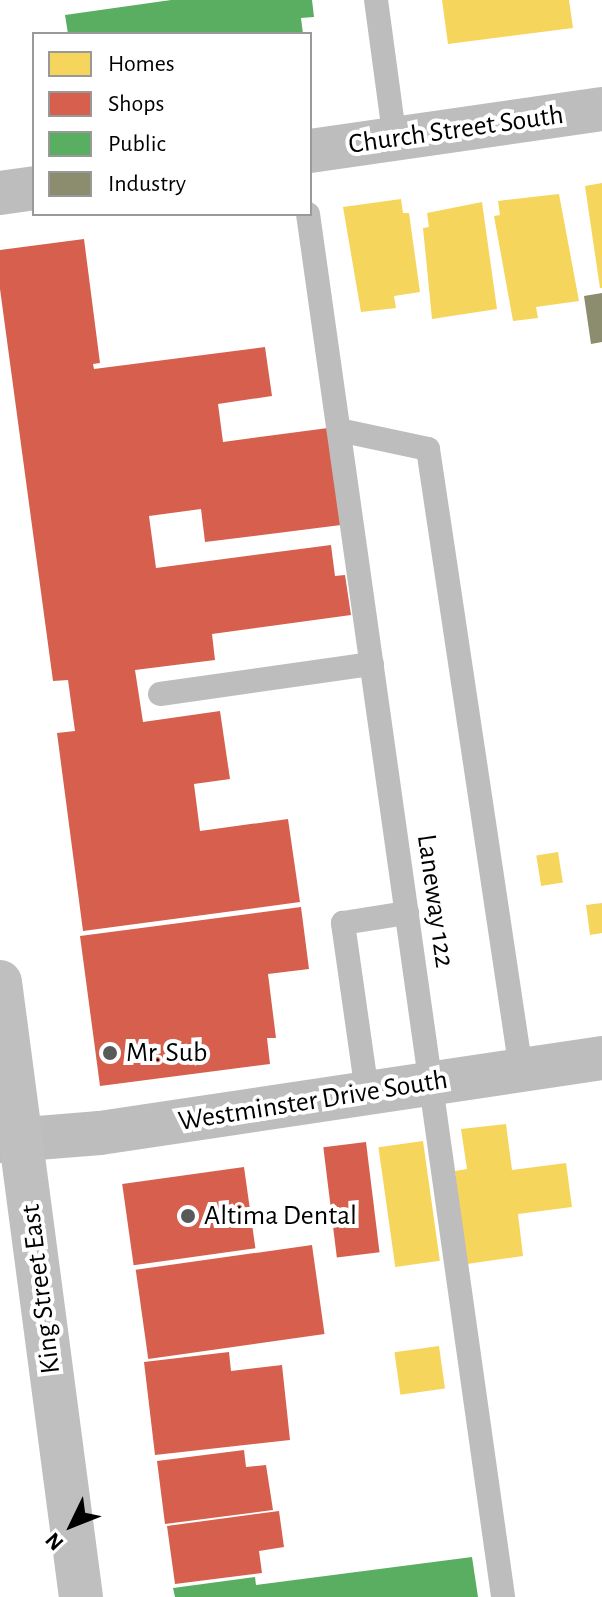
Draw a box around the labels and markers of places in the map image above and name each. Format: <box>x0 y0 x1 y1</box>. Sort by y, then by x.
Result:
place label: Mr. Sub <box>126 1036 207 1070</box>
marker: Mr. Sub <box>101 1044 119 1062</box>
place label: Altima Dental <box>204 1199 357 1233</box>
marker: Altima Dental <box>179 1207 197 1225</box>

